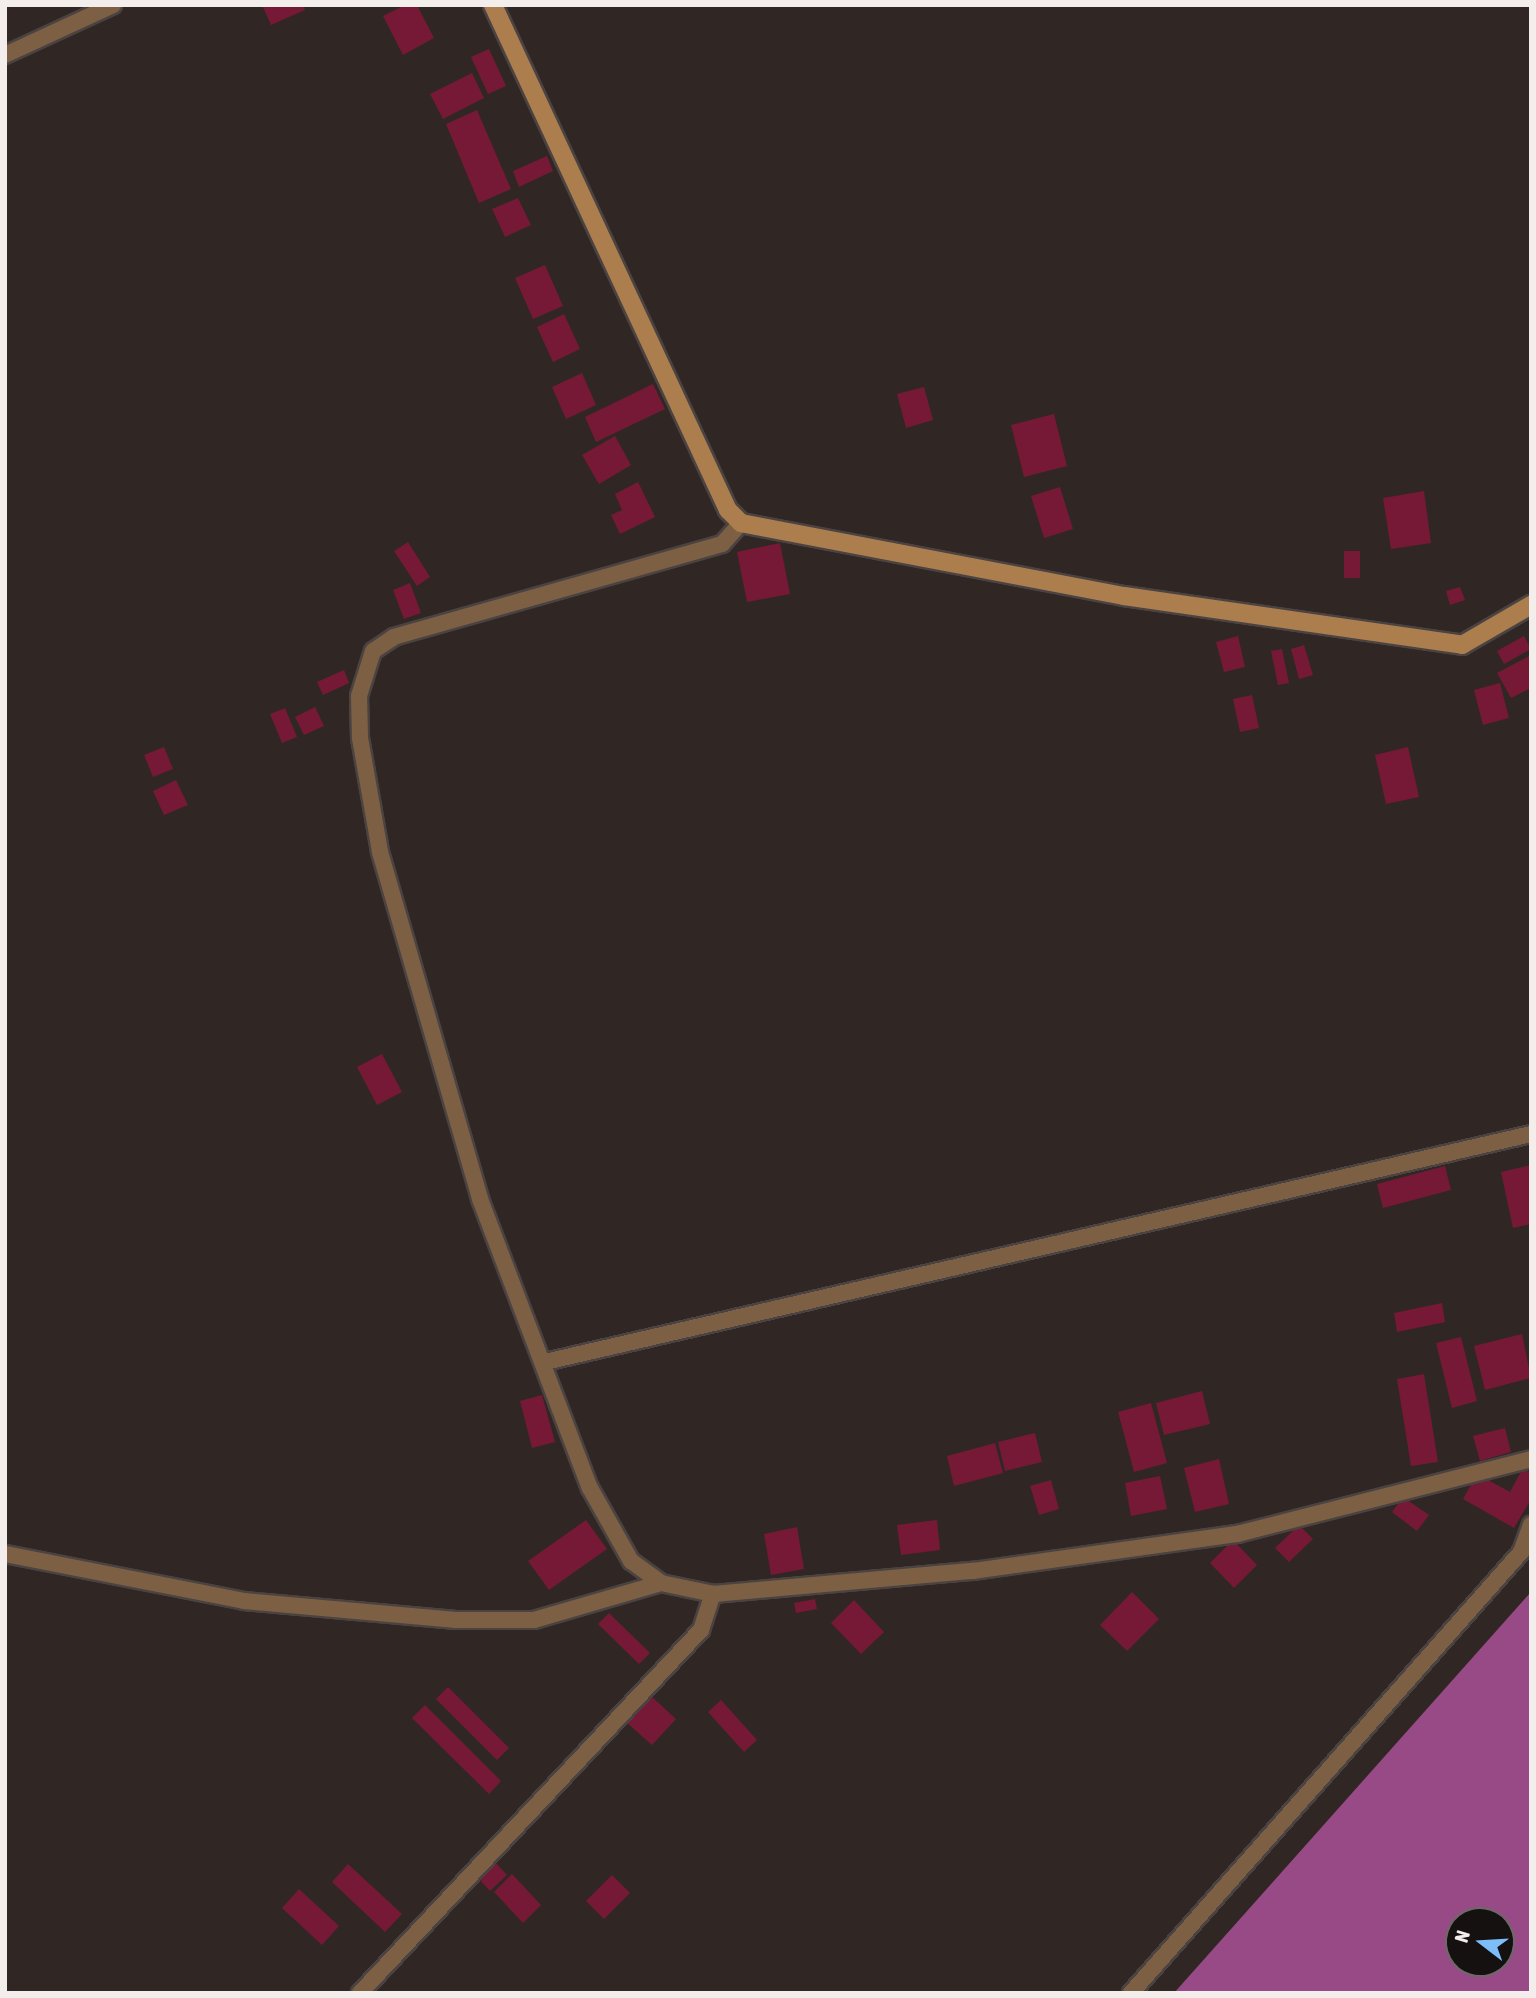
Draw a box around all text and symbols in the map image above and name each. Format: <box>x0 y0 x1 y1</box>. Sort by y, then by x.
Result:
north arrow <box>1445 1907 1515 1977</box>
text: N <box>1450 1928 1474 1945</box>

